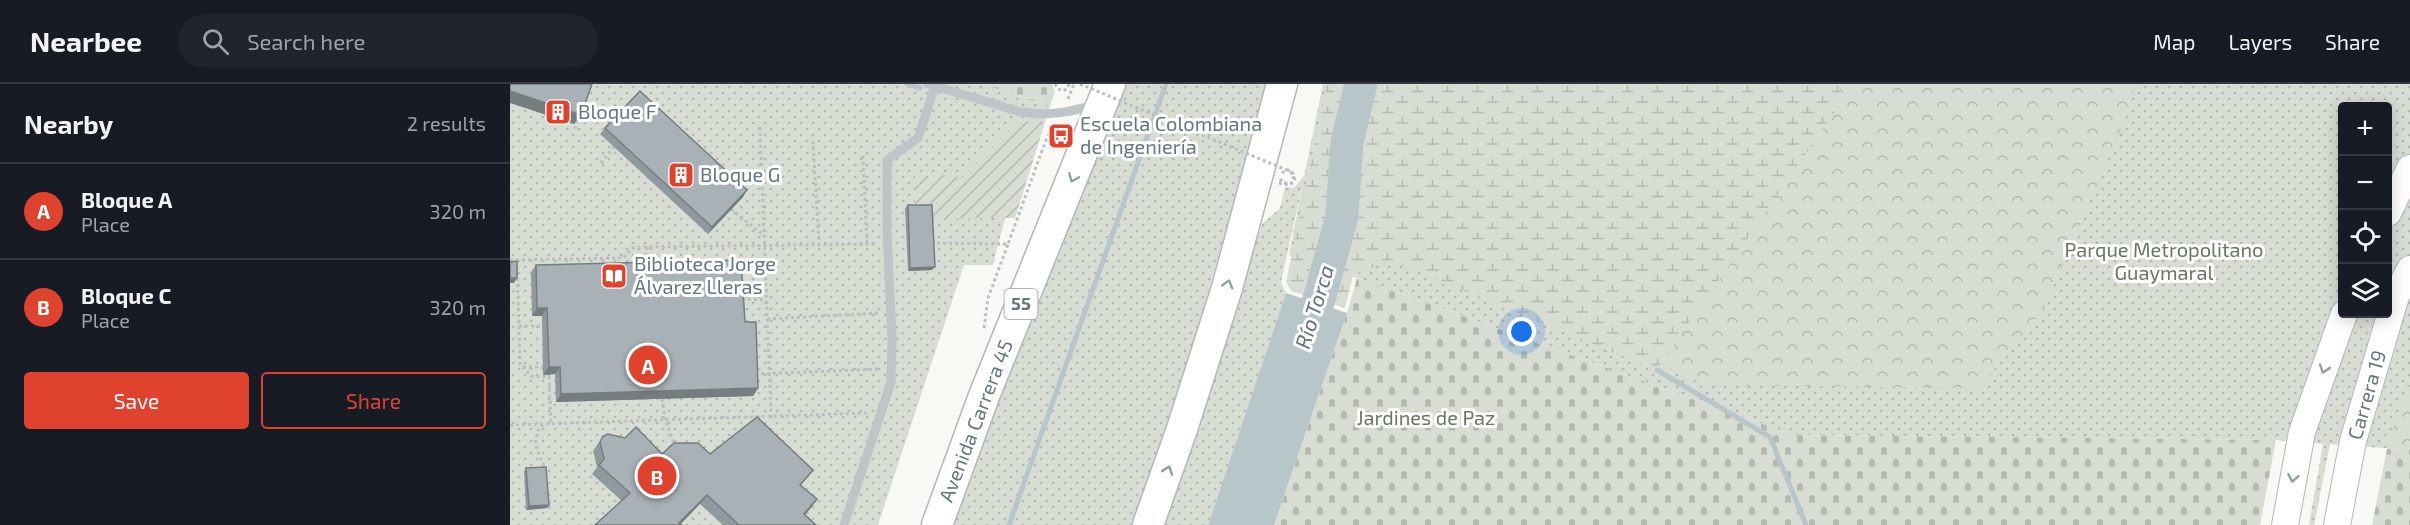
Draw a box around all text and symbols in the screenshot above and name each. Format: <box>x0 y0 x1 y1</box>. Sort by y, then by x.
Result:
search box <box>178 14 598 68</box>
text: Nearbee <box>30 24 142 58</box>
icon: search <box>199 25 232 58</box>
text: Search here <box>247 28 365 54</box>
text: Map <box>2153 29 2195 54</box>
text: Layers <box>2228 29 2292 54</box>
text: Share <box>2325 29 2380 54</box>
building icon: Bloque F <box>543 97 573 127</box>
place label: Bloque F <box>578 99 657 123</box>
map controls <box>2338 102 2392 318</box>
button: + <box>2338 102 2392 156</box>
text: Nearby <box>24 108 113 139</box>
text: 2 results <box>407 111 486 135</box>
place label: Escuela Colombiana de Ingeniería <box>1080 111 1262 158</box>
bus stop icon: Escuela Colombiana de Ingeniería <box>1046 121 1076 151</box>
button: − <box>2338 156 2392 210</box>
building icon: Bloque G <box>666 160 696 190</box>
place label: Bloque G <box>700 162 780 186</box>
one-way arrow <box>1068 171 1080 182</box>
text: Bloque A <box>81 186 172 212</box>
text: A <box>37 199 50 223</box>
text: 320 m <box>430 199 486 223</box>
button: locate <box>2338 210 2392 264</box>
text: Place <box>81 212 130 236</box>
park label: Parque Metropolitano Guaymaral <box>2065 237 2263 284</box>
place label: Biblioteca Jorge Álvarez Lleras <box>634 251 776 298</box>
library icon: Biblioteca Jorge Álvarez Lleras <box>599 261 629 291</box>
water label: Río Torca <box>1289 262 1338 351</box>
button: layers <box>2338 264 2392 318</box>
one-way arrow <box>1221 280 1233 290</box>
text: Bloque C <box>81 282 172 308</box>
road number: 55 <box>1004 289 1038 319</box>
text: B <box>37 295 50 319</box>
text: 320 m <box>430 295 486 319</box>
text: Place <box>81 308 130 332</box>
your location <box>1507 317 1536 346</box>
street label: Avenida Carrera 45 <box>933 336 1017 505</box>
pin: A <box>628 342 668 388</box>
street label: Carrera 19 <box>2342 347 2390 442</box>
one-way arrow <box>2319 363 2332 374</box>
button: Save <box>24 372 249 429</box>
button: Share <box>261 372 486 429</box>
park label: Jardines de Paz <box>1357 405 1495 429</box>
pin: B <box>638 454 676 498</box>
one-way arrow <box>1160 465 1173 476</box>
one-way arrow <box>2287 473 2300 483</box>

